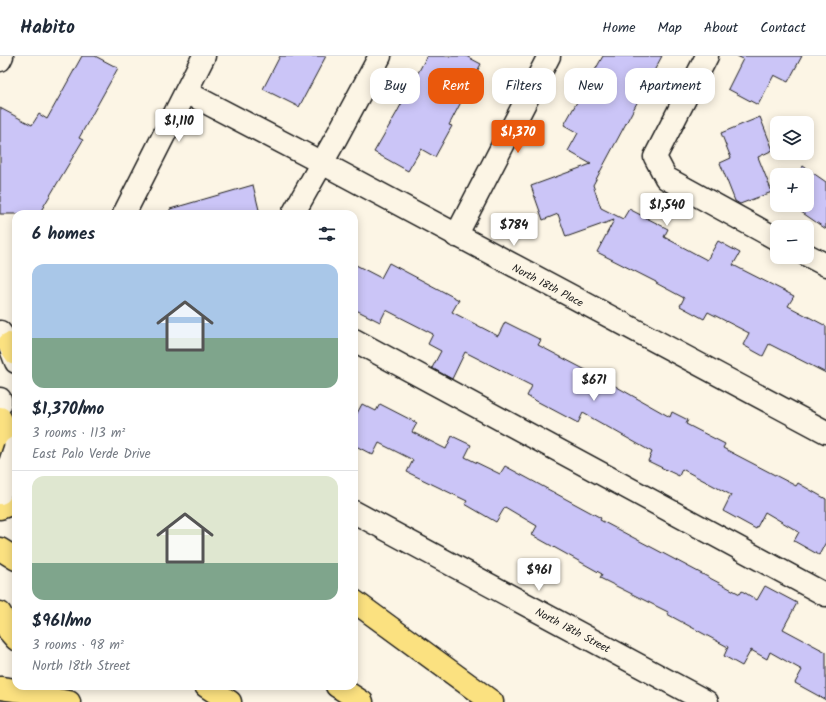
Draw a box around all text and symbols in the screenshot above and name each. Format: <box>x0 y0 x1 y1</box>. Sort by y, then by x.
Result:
text: Habito <box>20 13 75 43</box>
text: Home <box>602 17 636 39</box>
text: Map <box>658 17 682 39</box>
text: About <box>704 17 738 39</box>
text: Contact <box>760 17 806 39</box>
chip: Buy <box>370 68 420 104</box>
chip: Rent <box>428 68 484 104</box>
chip: Filters <box>492 68 556 104</box>
chip: New <box>564 68 617 104</box>
chip: Apartment <box>625 68 715 104</box>
pin: $1,110 <box>146 109 212 143</box>
text: $1,110 <box>164 111 194 132</box>
map controls <box>770 116 814 264</box>
button: layers <box>770 116 814 160</box>
pin: $1,370 <box>485 120 551 154</box>
text: $1,370 <box>501 122 535 143</box>
button: + <box>770 168 814 212</box>
pin: $1,540 <box>634 193 700 227</box>
text: $1,540 <box>649 195 685 216</box>
pin: $784 <box>490 213 538 247</box>
text: $784 <box>500 215 528 236</box>
button: − <box>770 220 814 264</box>
text: 6 homes <box>32 221 95 248</box>
icon: filters <box>316 223 338 245</box>
street label: North 18th Place <box>508 259 587 312</box>
icon: home <box>149 290 221 362</box>
pin: $671 <box>570 368 618 402</box>
text: $671 <box>582 370 606 391</box>
text: $1,370/mo <box>32 396 104 423</box>
text: 3 rooms · 113 m² <box>32 423 125 444</box>
text: East Palo Verde Drive <box>32 444 151 465</box>
icon: home <box>149 502 221 574</box>
pin: $961 <box>515 558 563 592</box>
text: $961 <box>526 560 552 581</box>
street label: North 18th Street <box>532 603 614 659</box>
text: $961/mo <box>32 608 91 635</box>
text: 3 rooms · 98 m² <box>32 635 124 656</box>
text: North 18th Street <box>32 656 130 677</box>

